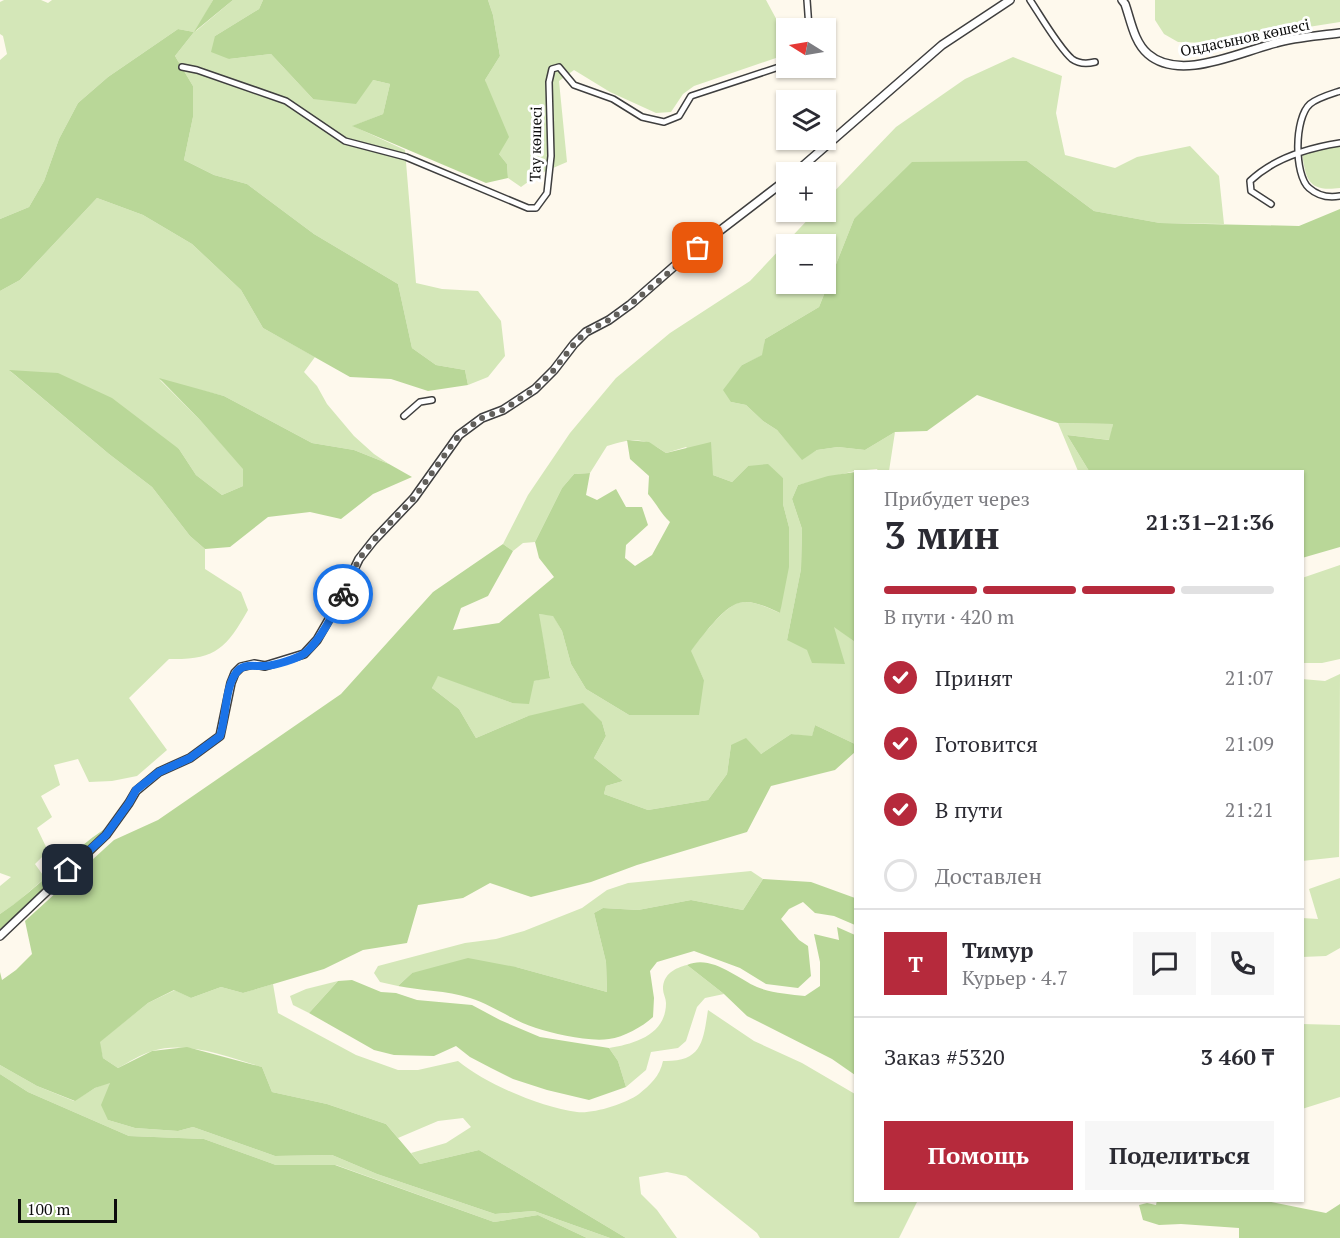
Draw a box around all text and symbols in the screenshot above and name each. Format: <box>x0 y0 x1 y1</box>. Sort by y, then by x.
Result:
street label: Оңдасынов көшесі <box>1178 14 1311 60</box>
north arrow <box>776 18 836 78</box>
map controls <box>776 18 836 294</box>
button: layers <box>776 90 836 150</box>
street label: Тау көшесі <box>524 106 546 182</box>
button: + <box>776 162 836 222</box>
pin <box>672 222 723 273</box>
icon: bag <box>681 231 714 264</box>
button: − <box>776 234 836 294</box>
text: Прибудет через <box>884 485 1030 512</box>
text: 21:31–21:36 <box>1146 507 1274 536</box>
text: 3 мин <box>884 508 1000 560</box>
courier <box>313 564 373 624</box>
icon: bike <box>327 578 360 611</box>
text: В пути · 420 m <box>884 603 1014 630</box>
icon: check <box>884 661 917 694</box>
text: Принят <box>935 663 1013 692</box>
text: 21:07 <box>1225 664 1274 691</box>
icon: check <box>884 727 917 760</box>
text: Готовится <box>935 729 1038 758</box>
text: 21:09 <box>1225 730 1274 757</box>
icon: check <box>884 793 917 826</box>
text: В пути <box>935 795 1003 824</box>
text: 21:21 <box>1225 796 1274 823</box>
pin <box>42 844 93 895</box>
icon: home <box>51 853 84 886</box>
text: Доставлен <box>935 861 1042 890</box>
button: chat <box>1133 932 1196 995</box>
button: phone <box>1211 932 1274 995</box>
text: Тимур <box>962 935 1033 964</box>
text: Т <box>908 949 923 978</box>
text: Курьер · 4.7 <box>962 964 1068 991</box>
text: Заказ #5320 <box>884 1042 1005 1071</box>
text: 3 460 ₸ <box>1200 1042 1274 1071</box>
button: Помощь <box>884 1121 1073 1190</box>
button: Поделиться <box>1085 1121 1274 1190</box>
scale bar <box>18 1196 117 1224</box>
text: 100 m <box>27 1198 70 1220</box>

